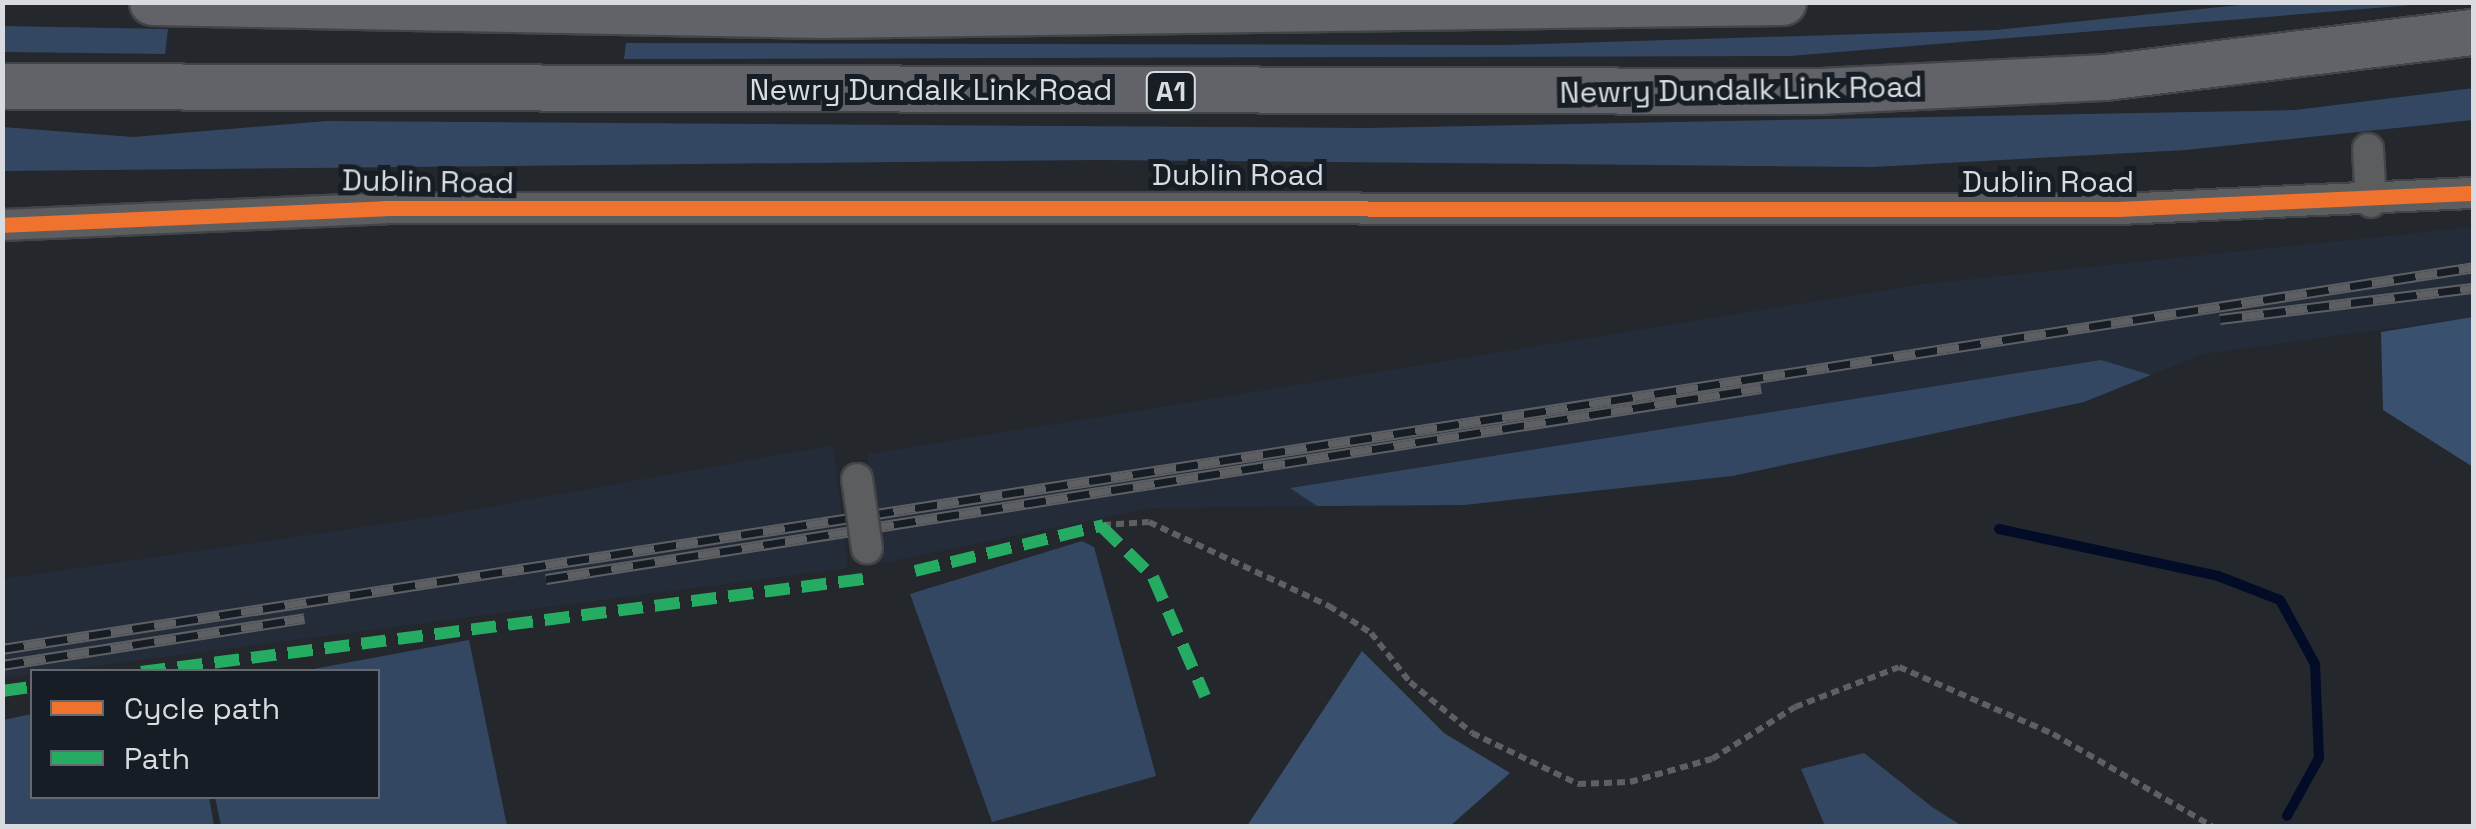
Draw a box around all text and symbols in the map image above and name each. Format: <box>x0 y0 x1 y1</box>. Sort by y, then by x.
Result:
road number: A1 <box>1144 68 1198 114</box>
street label: Newry Dundalk Link Road <box>1559 69 1923 111</box>
street label: Newry Dundalk Link Road <box>750 72 1112 108</box>
street label: Dublin Road <box>1152 157 1324 193</box>
street label: Dublin Road <box>342 163 514 201</box>
street label: Dublin Road <box>1962 164 2134 200</box>
legend <box>30 669 380 799</box>
text: Cycle path <box>124 689 280 728</box>
text: Path <box>124 739 190 778</box>

